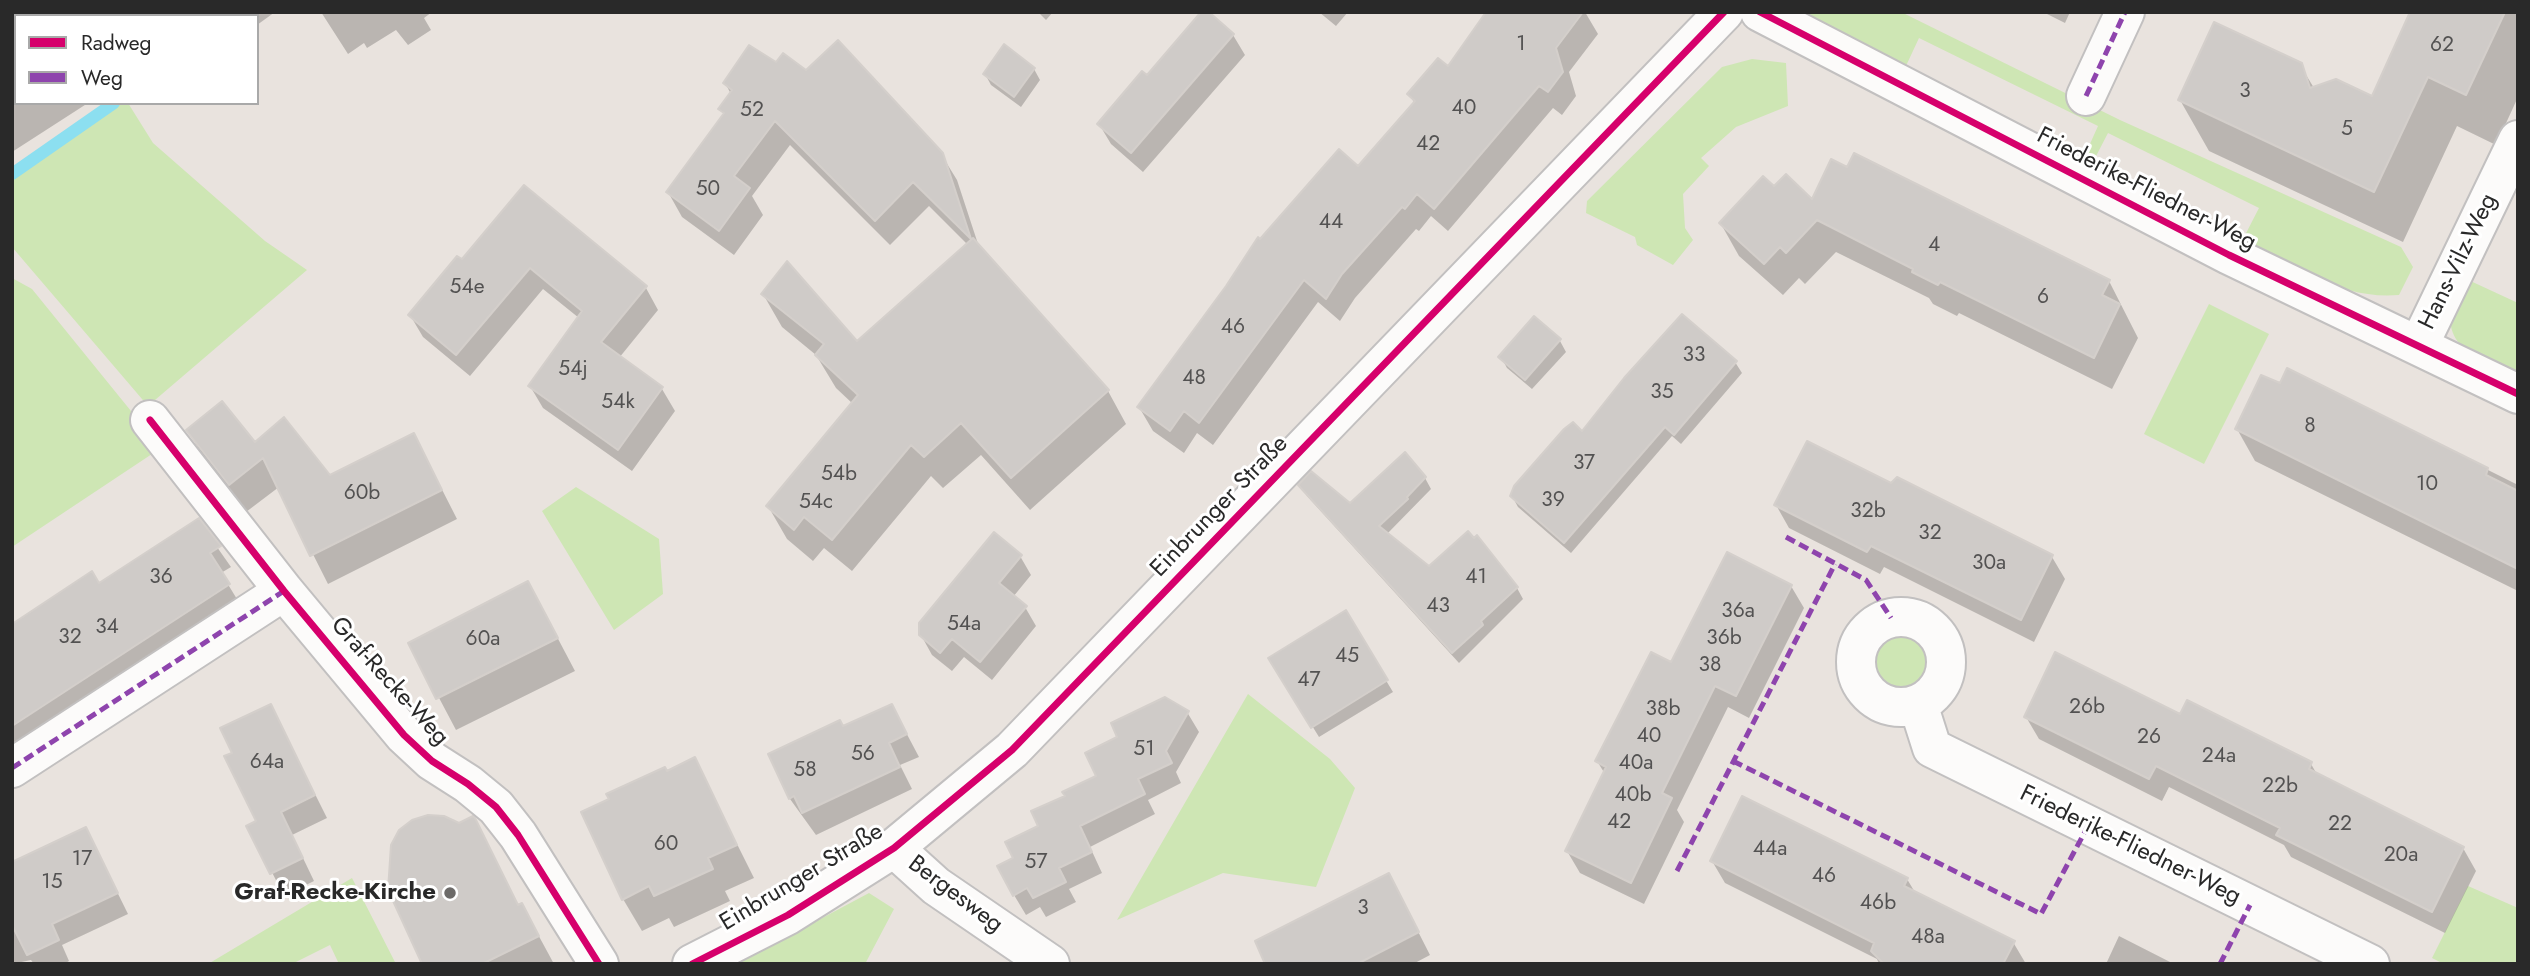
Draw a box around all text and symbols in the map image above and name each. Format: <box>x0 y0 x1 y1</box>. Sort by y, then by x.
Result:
legend <box>14 14 259 105</box>
text: Radweg <box>81 28 152 58</box>
house number: 1 <box>1516 32 1526 58</box>
house number: 62 <box>2430 33 2454 59</box>
text: Weg <box>81 63 123 93</box>
house number: 3 <box>2239 79 2251 105</box>
house number: 40 <box>1452 96 1476 122</box>
house number: 52 <box>740 98 764 124</box>
house number: 5 <box>2341 117 2353 143</box>
street label: Friederike-Fliedner-Weg <box>2031 122 2261 258</box>
house number: 42 <box>1416 132 1440 158</box>
house number: 50 <box>696 177 720 203</box>
street label: Hans-Vilz-Weg <box>2414 189 2504 335</box>
house number: 44 <box>1319 210 1343 236</box>
house number: 4 <box>1928 233 1940 259</box>
house number: 54e <box>450 275 484 301</box>
house number: 6 <box>2037 285 2049 311</box>
house number: 46 <box>1221 315 1245 341</box>
house number: 33 <box>1683 343 1705 369</box>
house number: 54j <box>558 357 588 383</box>
house number: 48 <box>1182 366 1206 392</box>
house number: 35 <box>1650 380 1674 406</box>
house number: 54k <box>601 390 635 416</box>
house number: 8 <box>2304 414 2316 440</box>
street label: Einbrunger Straße <box>1145 430 1295 584</box>
house number: 37 <box>1573 451 1595 477</box>
house number: 54b <box>821 462 857 488</box>
house number: 10 <box>2416 472 2438 498</box>
house number: 60b <box>344 481 380 507</box>
house number: 39 <box>1541 488 1565 514</box>
house number: 54c <box>799 490 833 516</box>
house number: 32b <box>1850 499 1886 525</box>
house number: 32 <box>1918 521 1942 547</box>
house number: 30a <box>1972 551 2006 577</box>
house number: 36 <box>149 565 173 591</box>
house number: 41 <box>1465 565 1487 591</box>
house number: 43 <box>1426 594 1450 620</box>
house number: 36a <box>1721 599 1755 625</box>
street label: Graf-Recke-Weg <box>324 612 454 752</box>
house number: 54a <box>947 612 981 638</box>
house number: 34 <box>95 615 119 641</box>
house number: 32 <box>58 625 82 651</box>
house number: 36b <box>1706 626 1742 652</box>
house number: 60a <box>466 627 500 653</box>
house number: 45 <box>1335 644 1359 670</box>
house number: 38 <box>1699 653 1721 679</box>
house number: 47 <box>1297 668 1321 694</box>
house number: 26b <box>2069 695 2105 721</box>
house number: 38b <box>1646 697 1680 723</box>
house number: 40 <box>1637 724 1661 750</box>
house number: 26 <box>2137 725 2161 751</box>
house number: 51 <box>1133 737 1155 763</box>
house number: 56 <box>851 742 875 768</box>
house number: 24a <box>2202 744 2236 770</box>
house number: 64a <box>250 750 284 776</box>
house number: 40a <box>1619 751 1653 777</box>
house number: 58 <box>793 758 817 784</box>
house number: 22b <box>2262 774 2298 800</box>
street label: Friederike-Fliedner-Weg <box>2015 780 2245 912</box>
house number: 40b <box>1615 783 1651 809</box>
house number: 42 <box>1607 810 1631 836</box>
house number: 22 <box>2328 812 2352 838</box>
street label: Einbrunger Straße <box>715 818 889 938</box>
house number: 60 <box>654 832 678 858</box>
house number: 44a <box>1753 837 1787 863</box>
house number: 20a <box>2384 843 2418 869</box>
house number: 17 <box>72 847 92 873</box>
street label: Bergesweg <box>902 850 1008 940</box>
house number: 57 <box>1025 850 1047 876</box>
house number: 46 <box>1812 864 1836 890</box>
house number: 15 <box>41 870 63 896</box>
place label: Graf-Recke-Kirche <box>234 879 436 907</box>
marker: Graf-Recke-Kirche <box>442 885 458 901</box>
house number: 46b <box>1860 891 1896 917</box>
house number: 3 <box>1357 896 1369 922</box>
house number: 48a <box>1911 925 1945 951</box>

